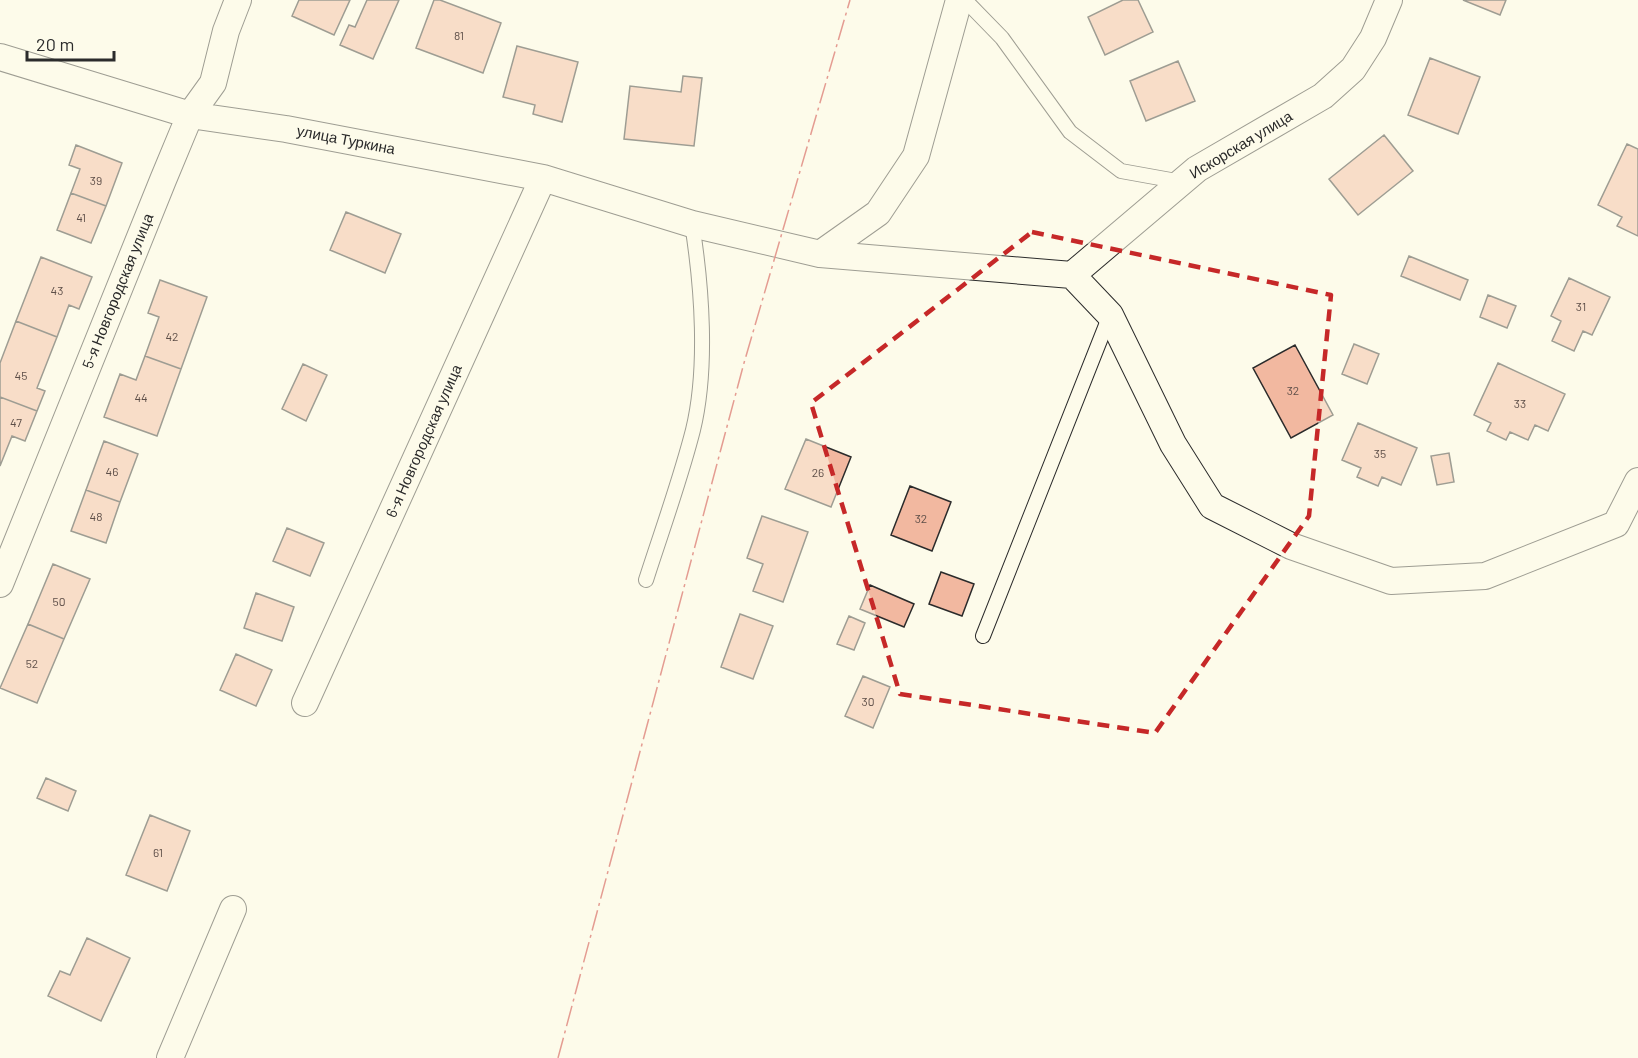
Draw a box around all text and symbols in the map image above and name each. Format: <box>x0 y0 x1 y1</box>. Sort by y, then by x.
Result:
scale bar <box>27 24 114 62</box>
house number: 81 <box>454 28 464 42</box>
text: 20 m <box>36 33 74 55</box>
street label: Искорская улица <box>1186 106 1296 182</box>
street label: улица Туркина <box>295 121 398 157</box>
house number: 39 <box>90 173 102 187</box>
house number: 41 <box>76 210 86 224</box>
street label: 5-я Новгородская улица <box>78 210 157 371</box>
house number: 43 <box>51 283 63 297</box>
house number: 31 <box>1576 299 1586 313</box>
house number: 42 <box>165 329 179 343</box>
street label: 6-я Новгородская улица <box>381 361 465 520</box>
house number: 45 <box>15 368 27 382</box>
house number: 32 <box>1287 383 1299 397</box>
house number: 44 <box>134 390 148 404</box>
house number: 33 <box>1514 396 1526 410</box>
house number: 47 <box>10 415 22 429</box>
house number: 35 <box>1374 446 1386 460</box>
house number: 46 <box>106 464 118 478</box>
house number: 26 <box>812 465 824 479</box>
house number: 48 <box>90 509 102 523</box>
house number: 32 <box>915 511 927 525</box>
house number: 50 <box>53 594 65 608</box>
house number: 52 <box>26 656 38 670</box>
house number: 30 <box>862 694 874 708</box>
house number: 61 <box>153 845 163 859</box>

